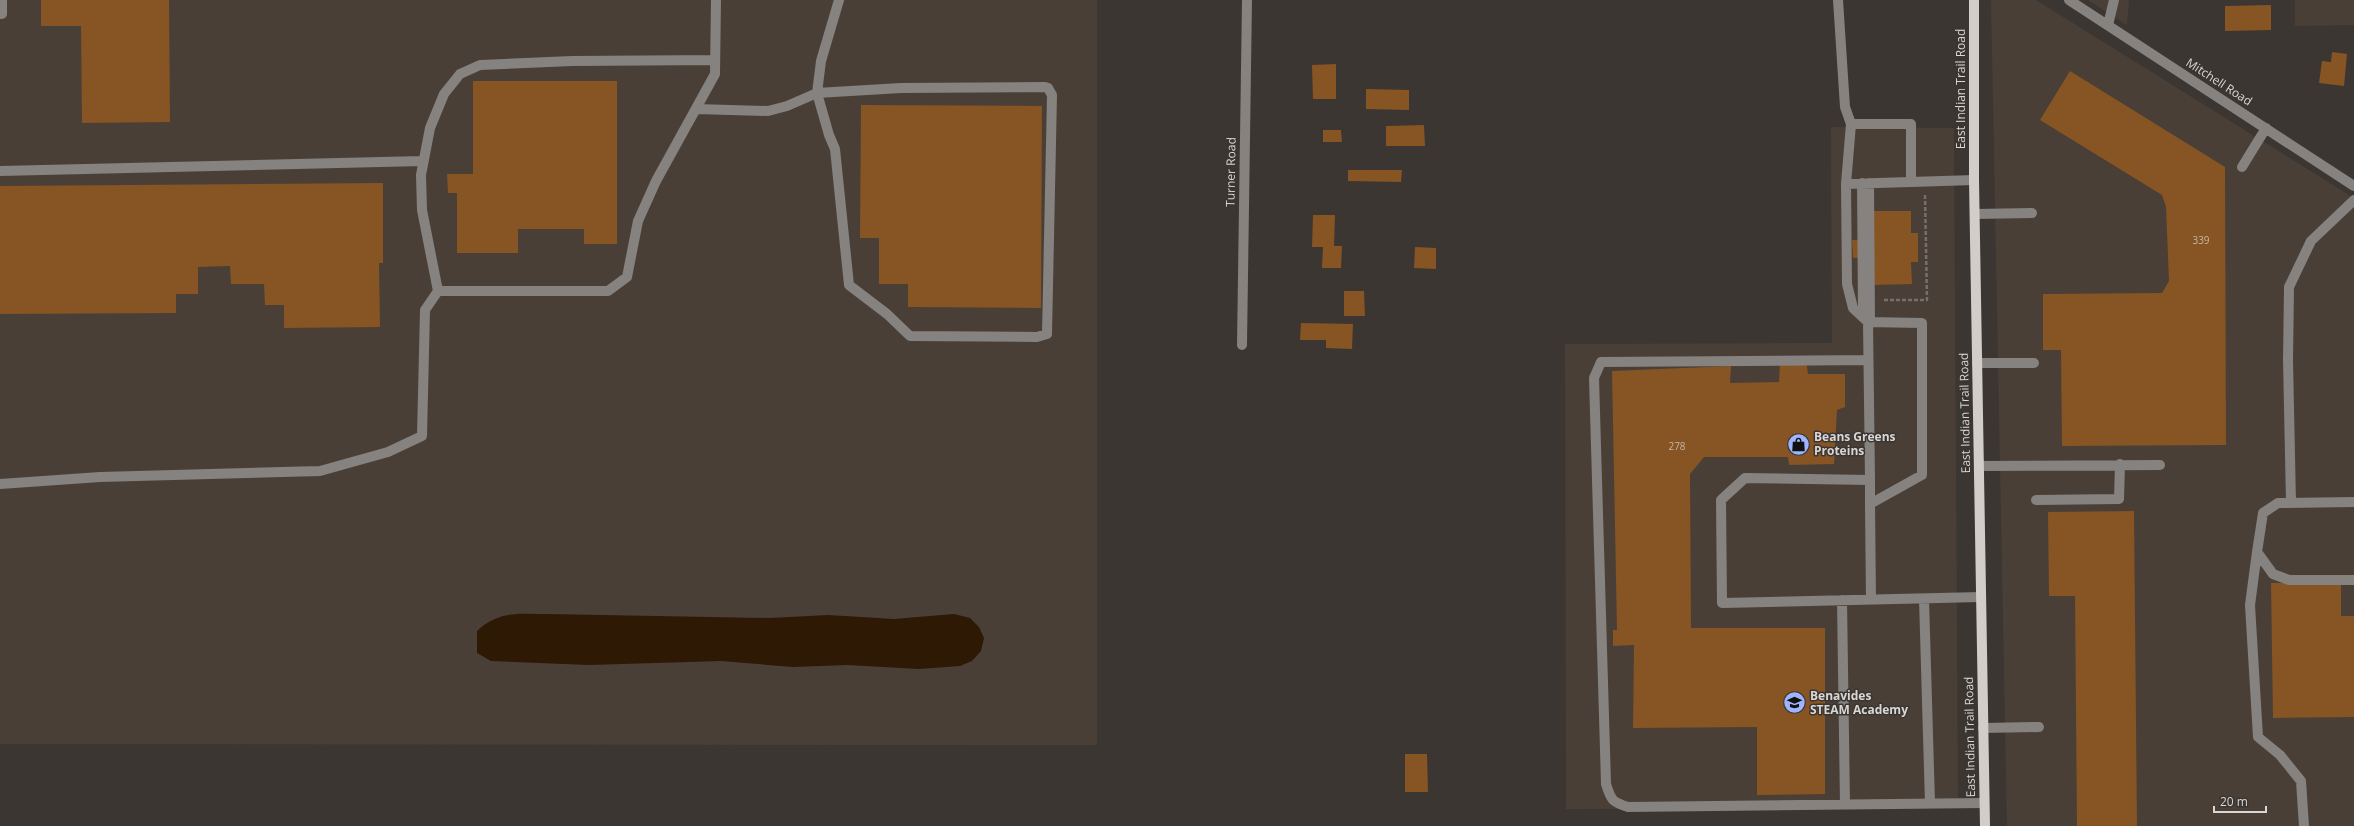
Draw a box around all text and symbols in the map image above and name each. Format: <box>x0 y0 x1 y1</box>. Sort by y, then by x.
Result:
street label: East Indian Trail Road <box>1952 29 1969 149</box>
street label: Mitchell Road <box>2183 54 2256 109</box>
street label: Turner Road <box>1221 137 1240 207</box>
house number: 339 <box>2192 233 2210 247</box>
street label: East Indian Trail Road <box>1955 353 1974 473</box>
place label: Beans Greens Proteins <box>1814 428 1896 459</box>
shop icon: Beans Greens Proteins <box>1786 431 1812 457</box>
house number: 278 <box>1668 439 1686 453</box>
street label: East Indian Trail Road <box>1960 677 1979 797</box>
place label: Benavides STEAM Academy <box>1810 687 1908 718</box>
school or university icon: Benavides STEAM Academy <box>1782 690 1808 716</box>
scale bar <box>2214 788 2266 814</box>
text: 20 m <box>2220 793 2248 810</box>

